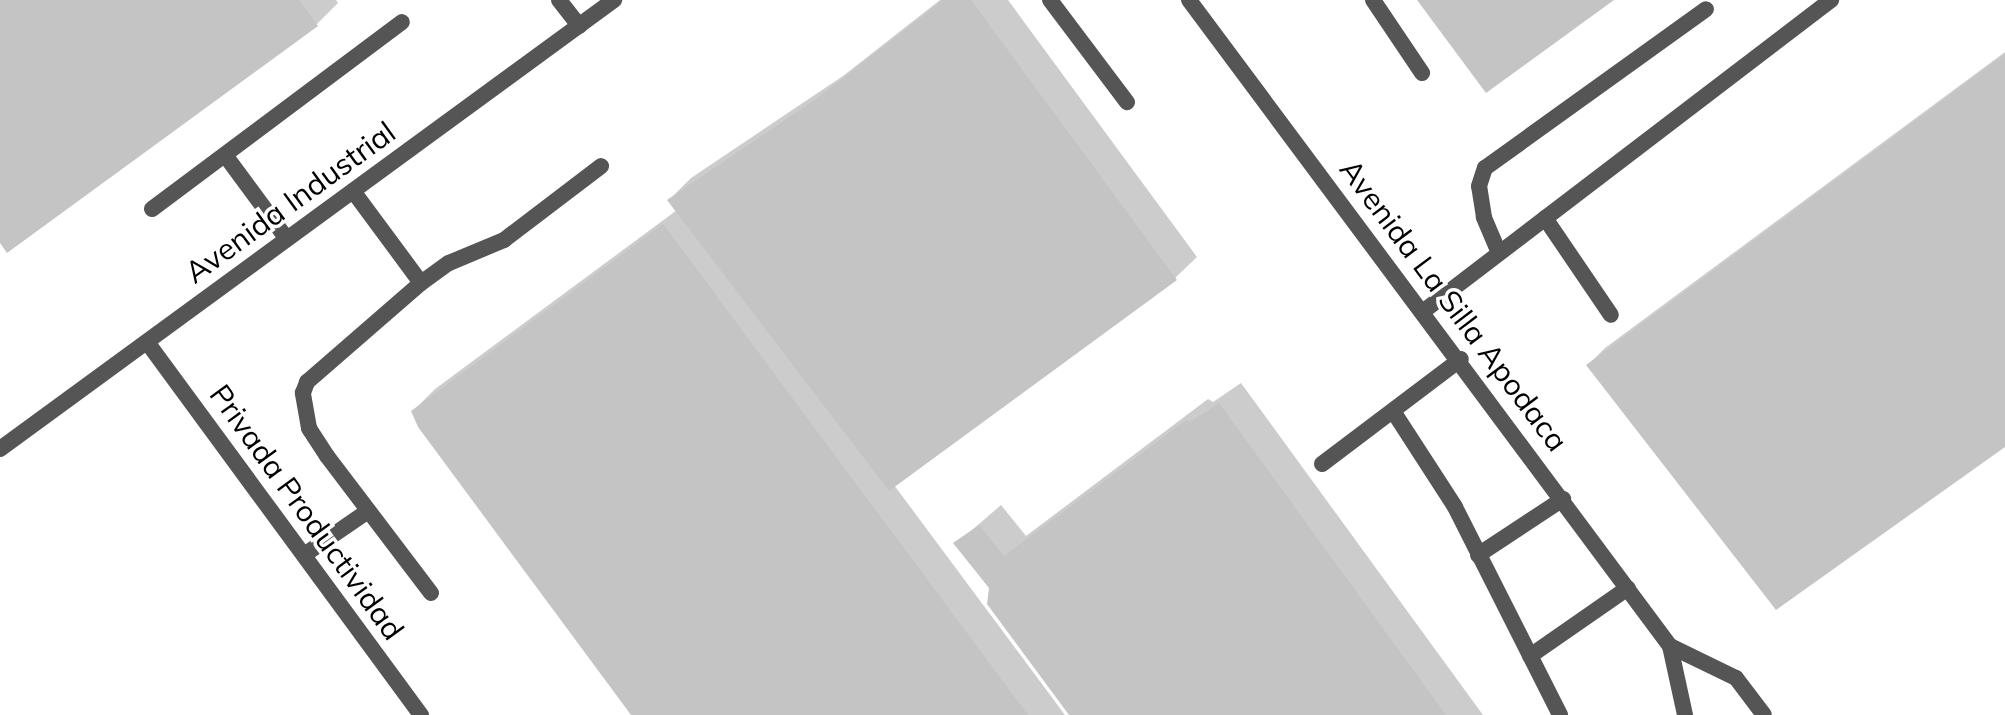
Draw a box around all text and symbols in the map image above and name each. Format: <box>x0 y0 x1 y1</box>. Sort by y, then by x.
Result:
street label: Avenida Industrial <box>178 114 402 290</box>
street label: Avenida La Silla Apodaca <box>1333 152 1575 458</box>
street label: Privada Productividad <box>202 377 412 647</box>

